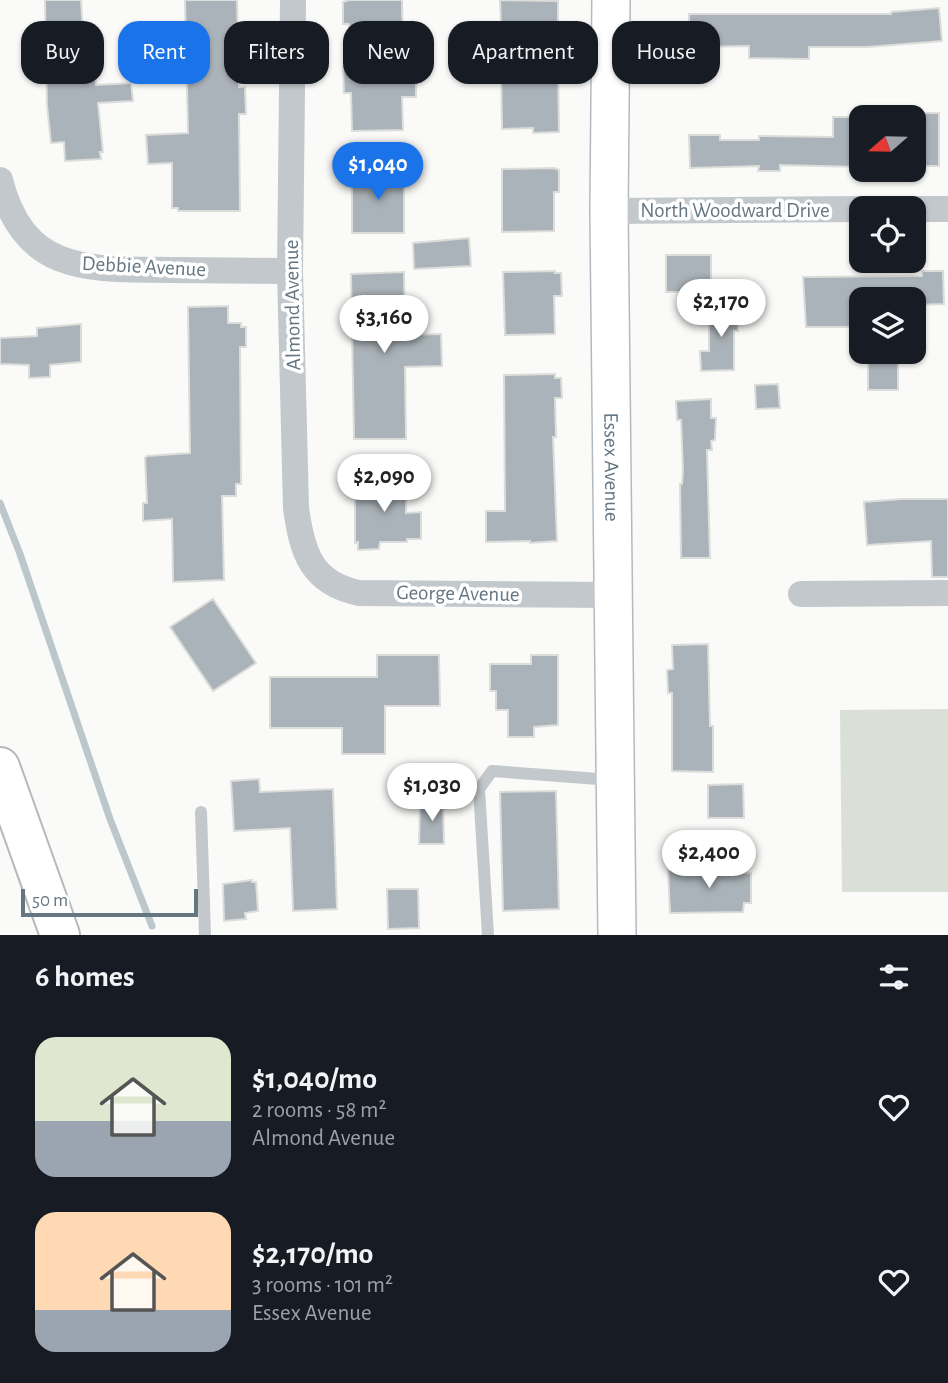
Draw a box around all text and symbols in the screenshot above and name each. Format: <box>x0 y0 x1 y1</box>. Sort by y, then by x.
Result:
chip: Buy <box>21 21 104 84</box>
chip: Rent <box>118 21 210 84</box>
chip: Filters <box>224 21 329 84</box>
chip: New <box>343 21 434 84</box>
chip: Apartment <box>448 21 598 84</box>
chip: House <box>612 21 720 84</box>
north arrow <box>849 105 926 182</box>
map controls <box>849 105 926 364</box>
pin: $1,040 <box>321 142 435 202</box>
text: $1,040 <box>348 153 408 176</box>
button: locate <box>849 196 926 273</box>
street label: North Woodward Drive <box>640 200 830 221</box>
street label: Almond Avenue <box>281 240 304 370</box>
street label: Debbie Avenue <box>81 253 207 280</box>
pin: $2,170 <box>664 280 778 339</box>
button: layers <box>849 287 926 364</box>
text: $2,170 <box>693 290 749 313</box>
pin: $3,160 <box>327 296 441 355</box>
text: $3,160 <box>356 306 412 329</box>
street label: Essex Avenue <box>600 412 622 522</box>
pin: $2,090 <box>327 454 441 514</box>
text: $2,090 <box>353 465 415 488</box>
street label: George Avenue <box>396 582 520 605</box>
pin: $1,030 <box>375 764 489 823</box>
text: $1,030 <box>403 774 461 797</box>
pin: $2,400 <box>652 830 766 890</box>
text: $2,400 <box>678 841 740 864</box>
scale bar <box>21 886 198 918</box>
text: 50 m <box>32 891 68 910</box>
icon: filters <box>875 958 913 996</box>
text: 6 homes <box>35 962 135 992</box>
text: $1,040/mo <box>252 1064 377 1094</box>
icon: home <box>91 1065 175 1149</box>
icon: heart <box>875 1088 913 1126</box>
text: 2 rooms · 58 m² <box>252 1099 387 1122</box>
text: Almond Avenue <box>252 1127 395 1150</box>
text: $2,170/mo <box>252 1239 373 1269</box>
icon: home <box>91 1240 175 1324</box>
icon: heart <box>875 1263 913 1301</box>
text: 3 rooms · 101 m² <box>252 1274 393 1297</box>
text: Essex Avenue <box>252 1302 372 1325</box>

